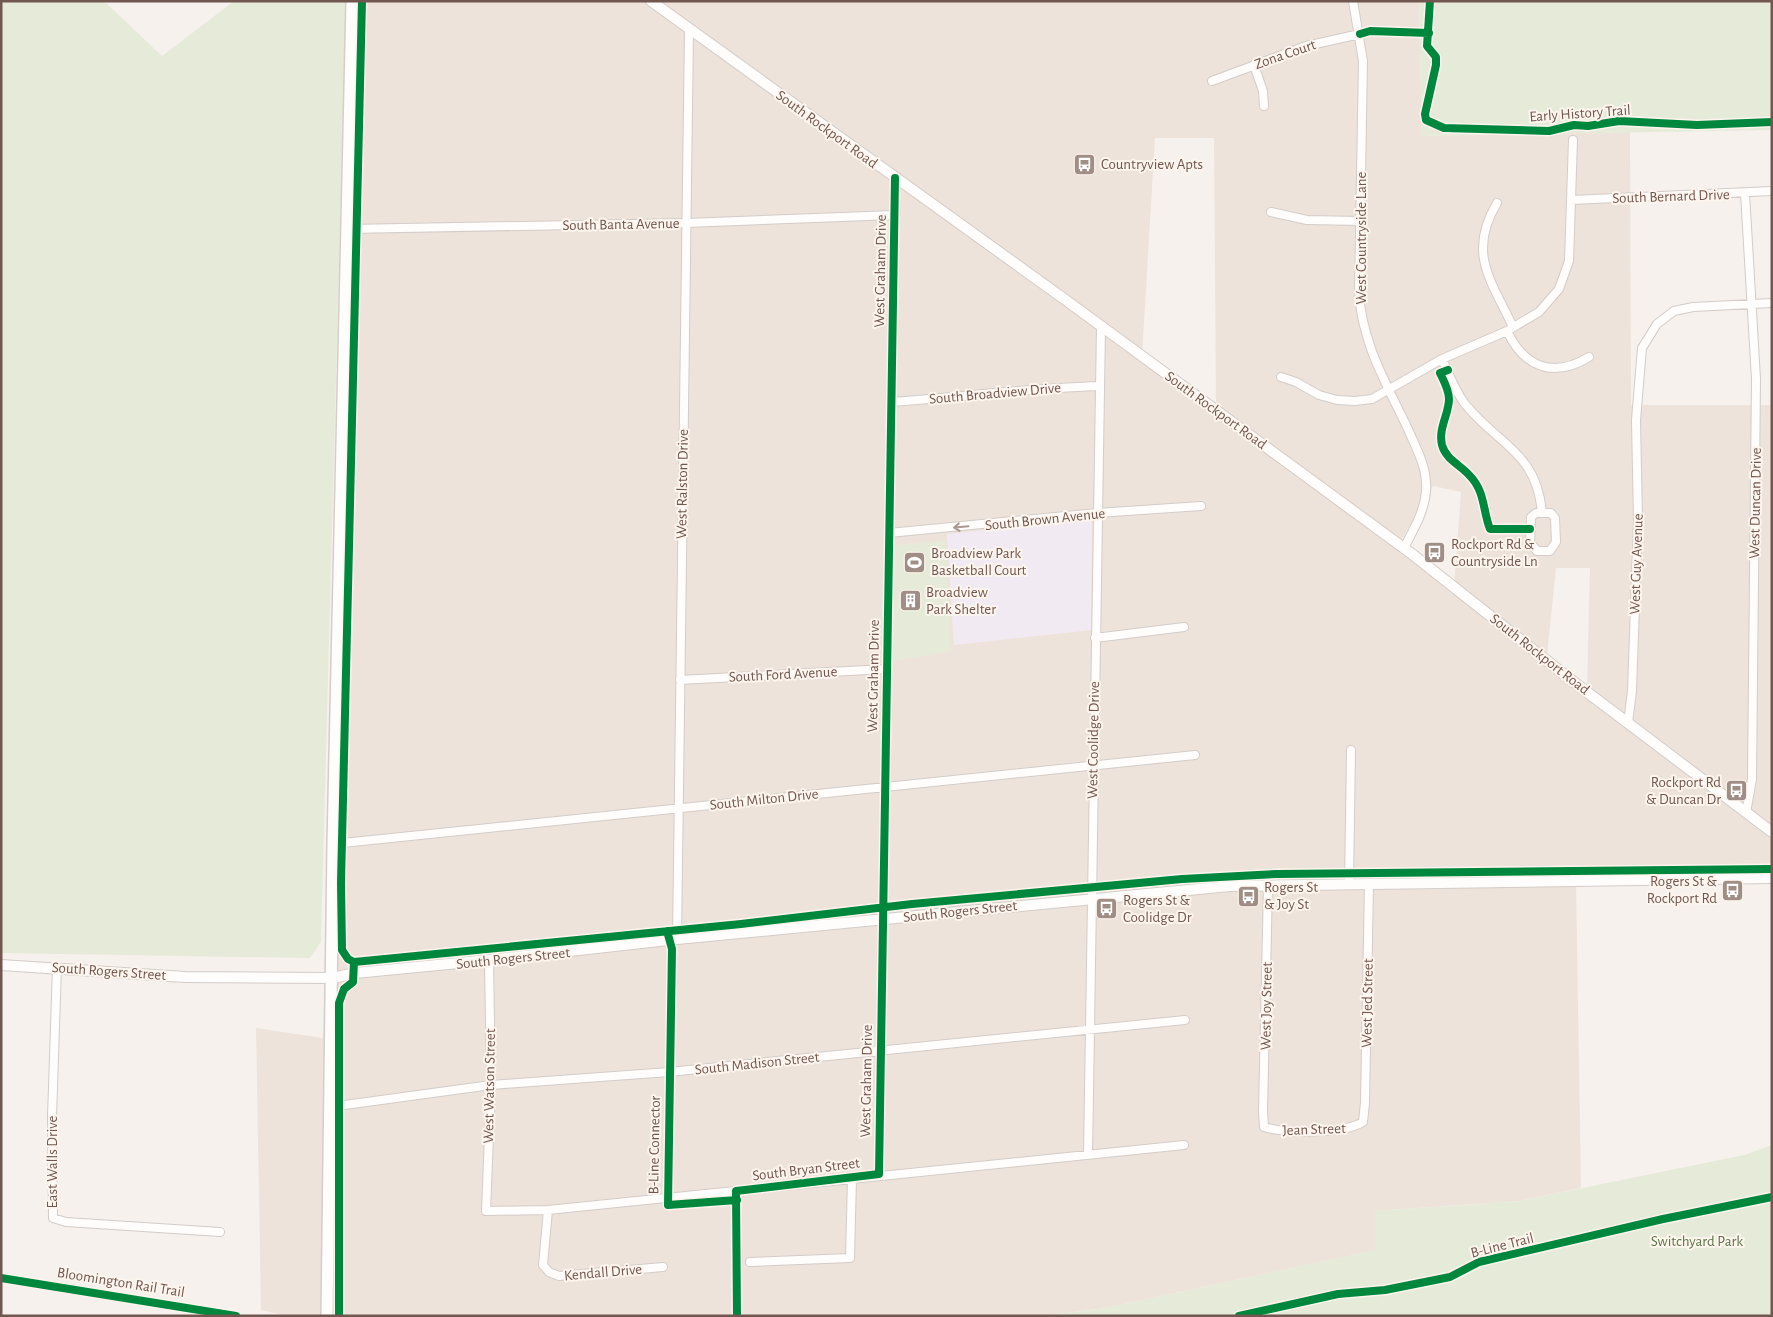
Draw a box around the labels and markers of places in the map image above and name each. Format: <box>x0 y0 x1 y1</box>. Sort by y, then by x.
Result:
bus stop icon: Countryview Apts <box>1073 152 1097 176</box>
place label: Countryview Apts <box>1101 157 1203 172</box>
place label: Rockport Rd & Countryside Ln <box>1451 537 1538 569</box>
bus stop icon: Rockport Rd & Countryside Ln <box>1423 541 1447 565</box>
place label: Broadview Park Basketball Court <box>931 546 1027 578</box>
sports icon: Broadview Park Basketball Court <box>903 550 927 574</box>
place label: Broadview Park Shelter <box>926 585 996 617</box>
building icon: Broadview Park Shelter <box>898 589 922 613</box>
place label: Rockport Rd & Duncan Dr <box>1646 775 1721 807</box>
bus stop icon: Rockport Rd & Duncan Dr <box>1725 779 1749 803</box>
place label: Rogers St & Rockport Rd <box>1647 874 1718 906</box>
bus stop icon: Rogers St & Rockport Rd <box>1721 878 1745 902</box>
place label: Rogers St & Joy St <box>1264 880 1318 912</box>
bus stop icon: Rogers St & Joy St <box>1236 884 1260 908</box>
place label: Rogers St & Coolidge Dr <box>1123 893 1192 925</box>
bus stop icon: Rogers St & Coolidge Dr <box>1095 897 1119 921</box>

